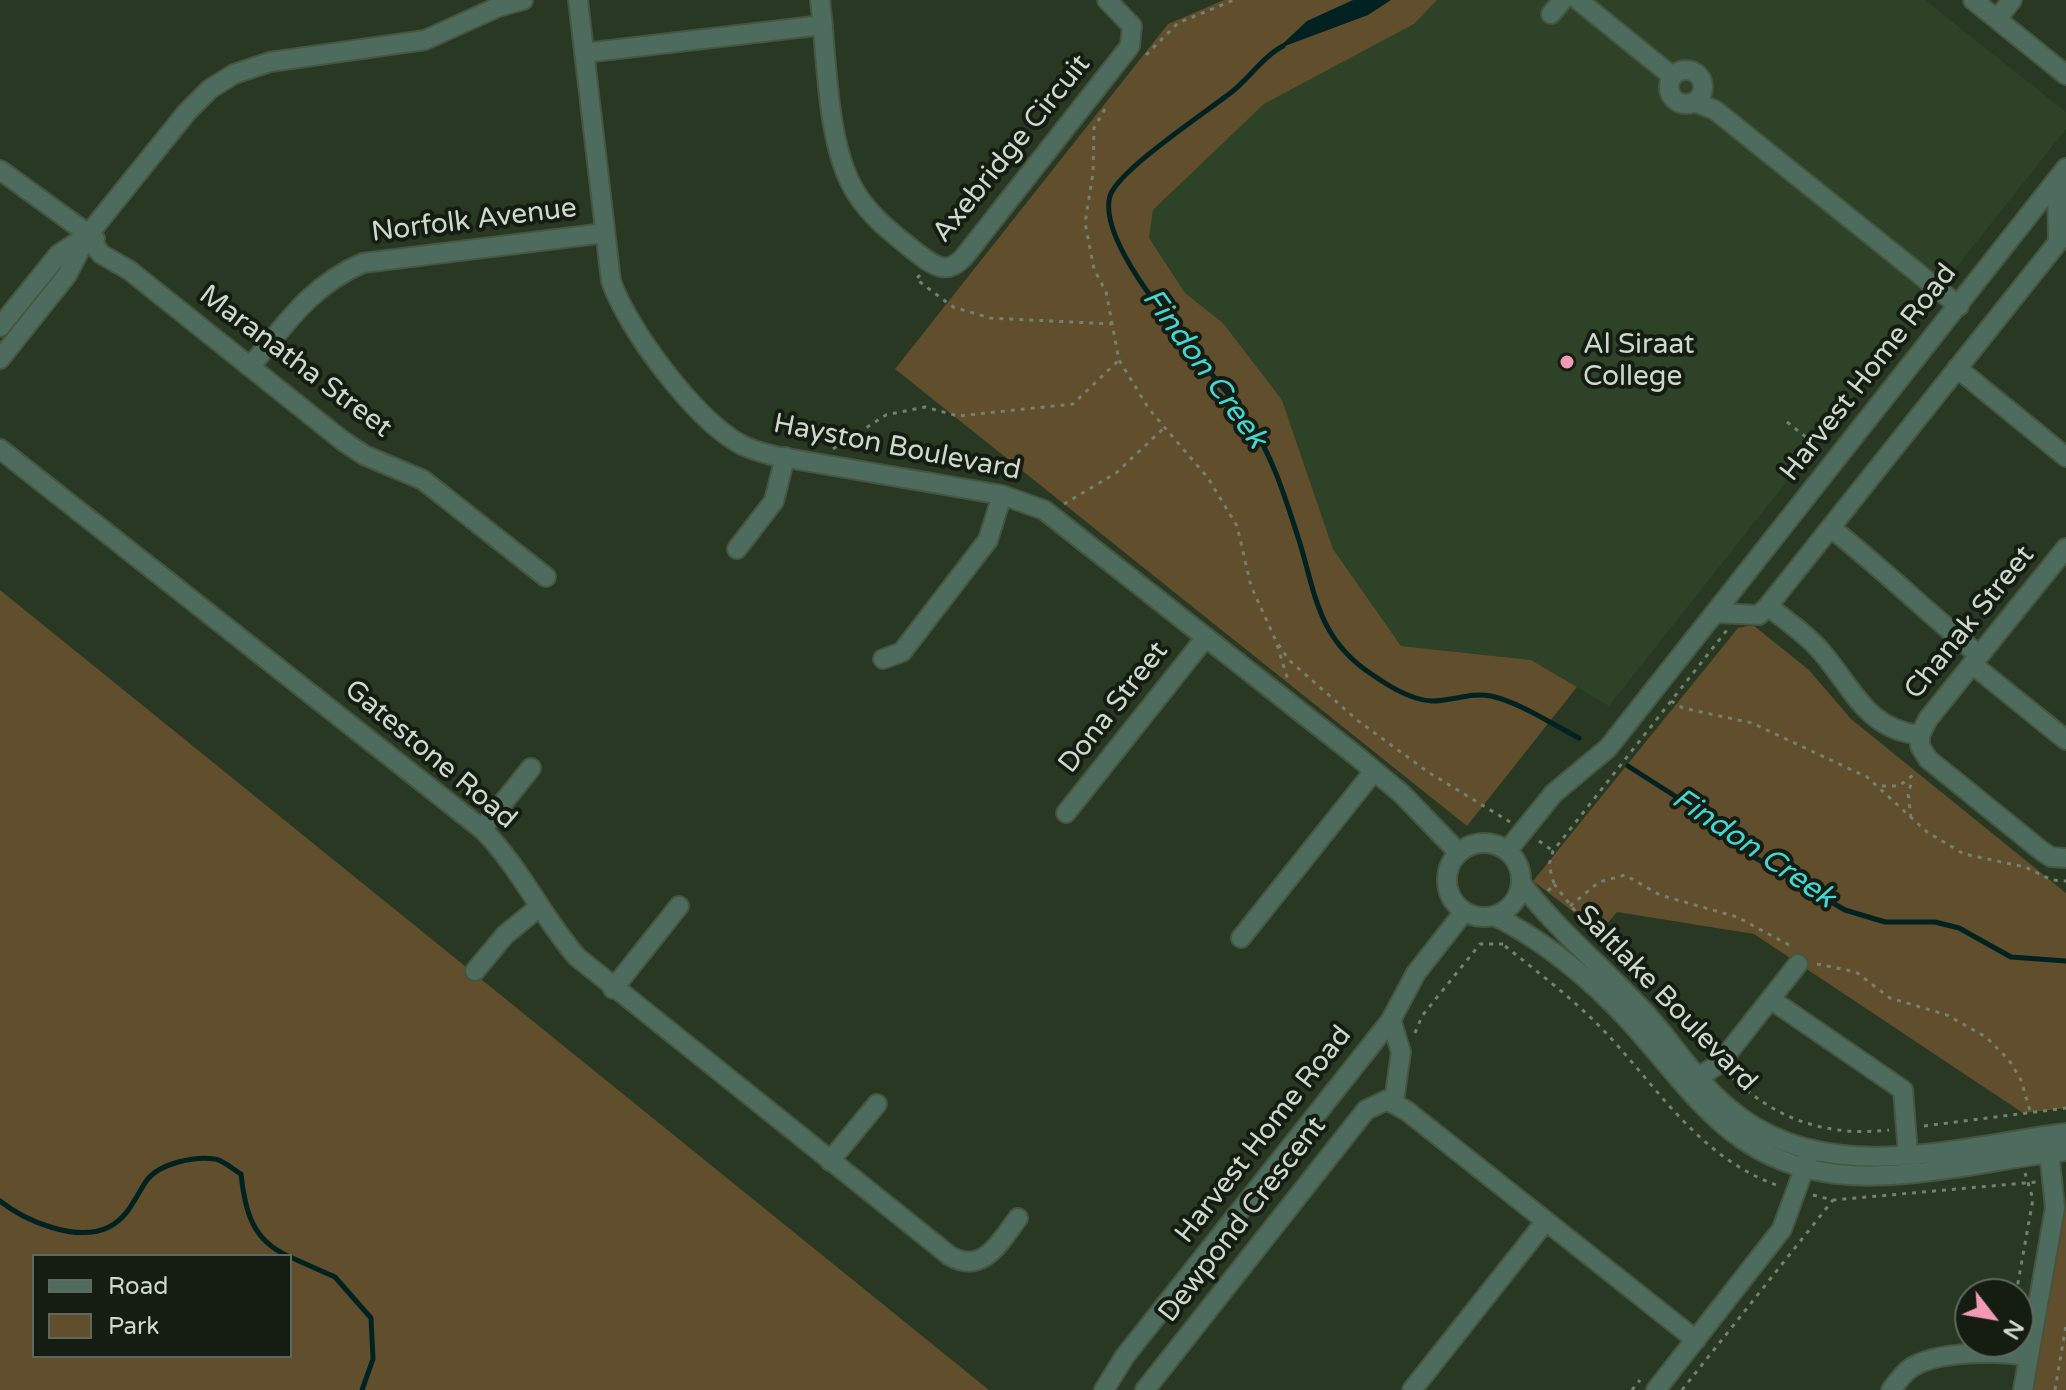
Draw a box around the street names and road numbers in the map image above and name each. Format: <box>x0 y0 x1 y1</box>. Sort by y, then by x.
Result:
street label: Axebridge Circuit <box>926 48 1098 250</box>
street label: Norfolk Avenue <box>369 192 579 250</box>
street label: Harvest Home Road <box>1774 258 1964 488</box>
street label: Maranatha Street <box>192 279 398 445</box>
street label: Hayston Boulevard <box>770 408 1024 488</box>
street label: Chanak Street <box>1898 540 2042 706</box>
street label: Dona Street <box>1052 636 1176 780</box>
street label: Gatestone Road <box>337 673 523 837</box>
street label: Saltlake Boulevard <box>1569 899 1763 1099</box>
street label: Harvest Home Road <box>1169 1020 1359 1250</box>
street label: Dewpond Crescent <box>1152 1110 1334 1330</box>

